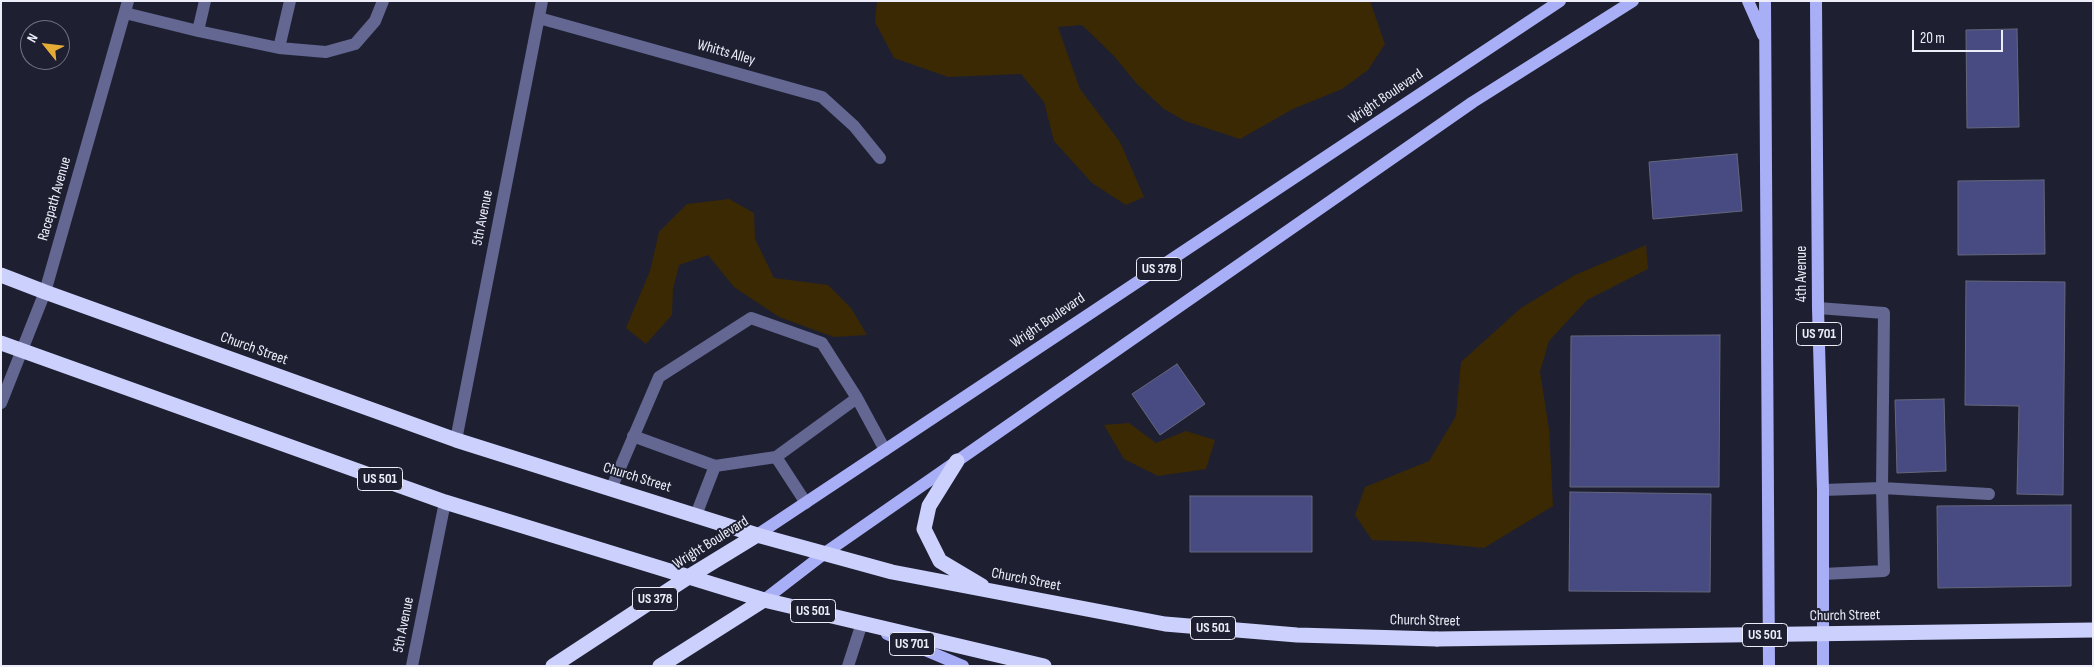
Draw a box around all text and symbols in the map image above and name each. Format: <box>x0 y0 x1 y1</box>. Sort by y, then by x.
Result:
north arrow <box>20 20 70 70</box>
scale bar <box>1914 20 2005 52</box>
text: 20 m <box>1920 29 1945 48</box>
text: N <box>23 31 42 45</box>
street label: Whitts Alley <box>695 36 757 70</box>
street label: Wright Boulevard <box>1345 66 1427 128</box>
street label: Racepath Avenue <box>34 155 76 243</box>
street label: 5th Avenue <box>469 189 497 247</box>
street label: 4th Avenue <box>1793 246 1811 302</box>
road number: US 378 <box>1136 258 1182 280</box>
street label: Wright Boulevard <box>1007 290 1089 352</box>
road number: US 701 <box>1796 322 1842 346</box>
street label: Church Street <box>218 328 290 370</box>
street label: Church Street <box>601 459 673 497</box>
road number: US 501 <box>358 468 402 490</box>
street label: Wright Boulevard <box>670 513 752 573</box>
street label: Church Street <box>990 564 1062 596</box>
road number: US 378 <box>632 588 678 610</box>
street label: 5th Avenue <box>390 596 418 654</box>
road number: US 501 <box>790 600 836 622</box>
street label: Church Street <box>1810 606 1880 626</box>
street label: Church Street <box>1390 611 1460 631</box>
road number: US 501 <box>1190 616 1236 640</box>
road number: US 501 <box>1742 624 1788 646</box>
road number: US 701 <box>890 633 934 656</box>

